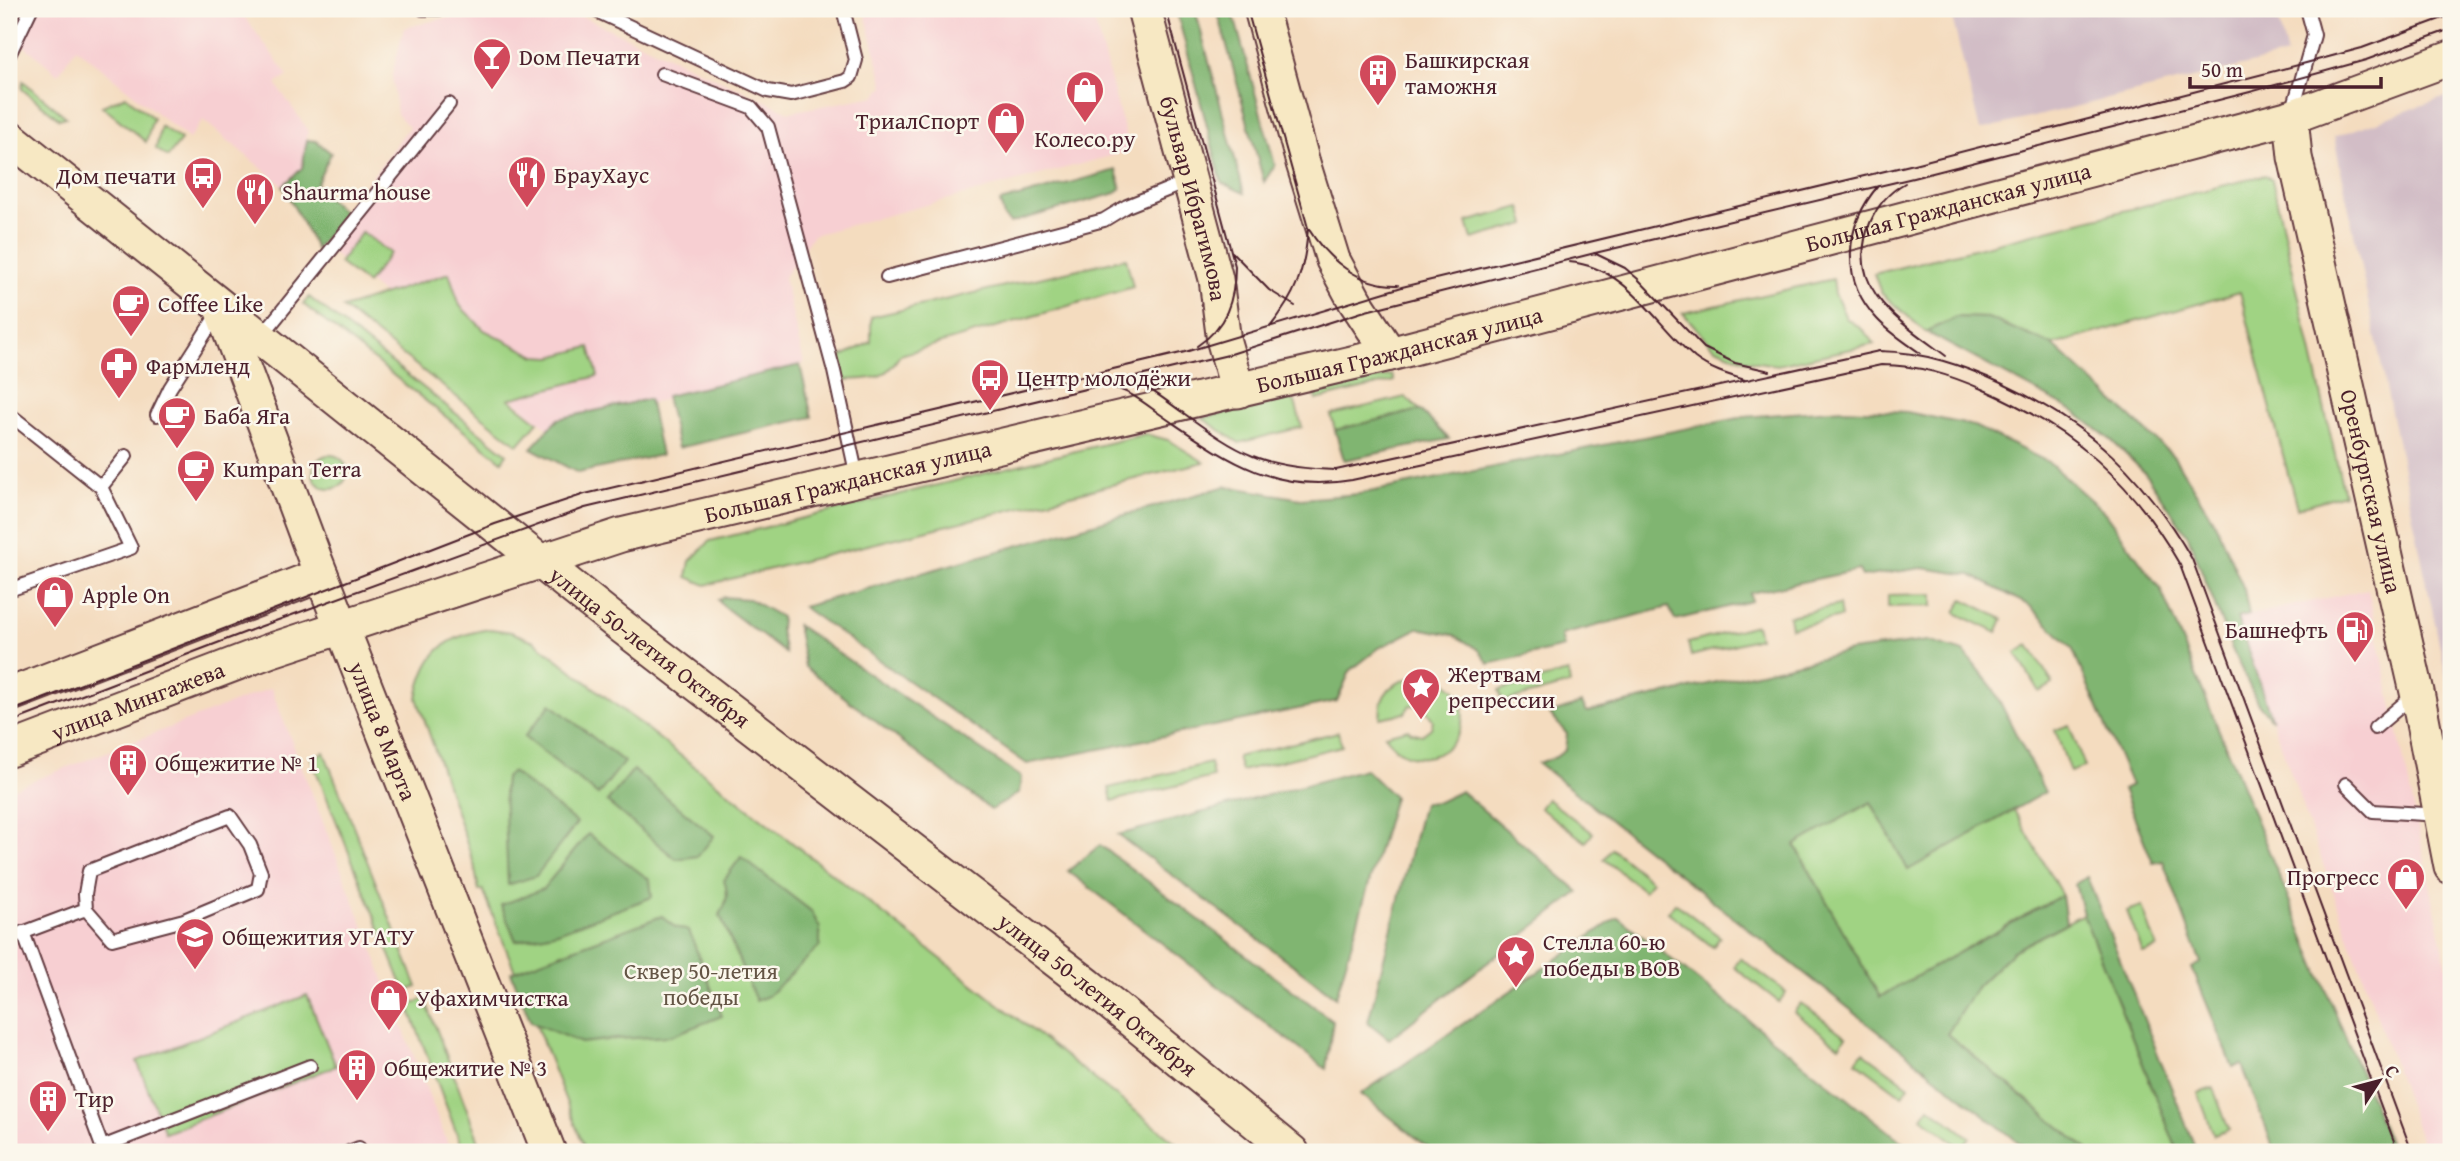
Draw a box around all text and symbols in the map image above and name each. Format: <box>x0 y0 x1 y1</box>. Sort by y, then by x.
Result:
bar icon: Dом Печати <box>471 36 513 91</box>
place label: Dом Печати <box>519 40 640 73</box>
place label: Башкирская таможня <box>1405 43 1530 102</box>
scale bar <box>2190 46 2381 90</box>
building icon: Башкирская таможня <box>1357 52 1399 107</box>
text: 50 m <box>2201 54 2243 85</box>
shop icon: Колесо.ру <box>1064 69 1106 124</box>
street label: бульвар Ибрагимова <box>1152 92 1236 303</box>
shop icon: ТриалСпорт <box>985 100 1027 155</box>
place label: ТриалСпорт <box>856 104 979 137</box>
place label: Колесо.ру <box>1035 122 1136 155</box>
street label: Большая Гражданская улица <box>1802 153 2094 260</box>
restaurant icon: БрауХаус <box>506 154 548 209</box>
bus stop icon: Дом печати <box>182 155 224 210</box>
place label: БрауХаус <box>554 158 649 191</box>
place label: Дом печати <box>55 159 176 192</box>
restaurant icon: Shaurma house <box>234 171 276 226</box>
place label: Shaurma house <box>282 175 431 208</box>
cafe icon: Coffee Like <box>110 283 152 338</box>
place label: Coffee Like <box>158 287 263 320</box>
street label: Большая Гражданская улица <box>1253 298 1546 401</box>
pharmacy icon: Фармленд <box>98 345 140 400</box>
place label: Фармленд <box>146 349 251 382</box>
bus stop icon: Центр молодёжи <box>969 357 1011 412</box>
place label: Центр молодёжи <box>1017 361 1191 394</box>
street label: Оренбургская улица <box>2332 386 2411 596</box>
cafe icon: Баба Яга <box>156 395 198 450</box>
place label: Баба Яга <box>204 399 290 432</box>
street label: Большая Гражданская улица <box>701 431 995 531</box>
cafe icon: Kumpan Terra <box>175 448 217 503</box>
place label: Kumpan Terra <box>223 452 362 485</box>
street label: улица 50-летия Октября <box>542 557 758 736</box>
shop icon: Apple On <box>34 574 76 629</box>
place label: Apple On <box>82 578 170 611</box>
fuel station icon: Башнефть <box>2334 609 2376 664</box>
place label: Башнефть <box>2225 613 2328 646</box>
street label: улица Мингажева <box>46 652 229 749</box>
street label: улица 8 Марта <box>341 656 426 805</box>
place label: Жертвам репрессии <box>1447 657 1555 716</box>
place icon: Жертвам репрессии <box>1400 666 1442 721</box>
building icon: Общежитие № 1 <box>107 742 149 797</box>
place label: Общежитие № 1 <box>155 746 318 779</box>
shop icon: Прогресс <box>2385 856 2427 911</box>
place label: Прогресс <box>2287 860 2379 893</box>
street label: улица 50-летия Октября <box>990 904 1205 1084</box>
school or university icon: Общежития УГАТУ <box>174 916 216 971</box>
place label: Общежития УГАТУ <box>222 920 415 953</box>
place label: Стелла 60-ю победы в ВОВ <box>1543 925 1680 984</box>
place icon: Стелла 60-ю победы в ВОВ <box>1495 934 1537 989</box>
park label: Сквер 50-летия победы <box>624 954 778 1013</box>
shop icon: Уфахимчистка <box>368 977 410 1032</box>
place label: Уфахимчистка <box>416 981 569 1014</box>
north arrow <box>2344 1046 2414 1116</box>
building icon: Общежитие № 3 <box>336 1047 378 1102</box>
place label: Общежитие № 3 <box>384 1051 547 1084</box>
text: С <box>2378 1058 2407 1084</box>
building icon: Тир <box>27 1078 69 1133</box>
place label: Тир <box>75 1082 114 1115</box>

